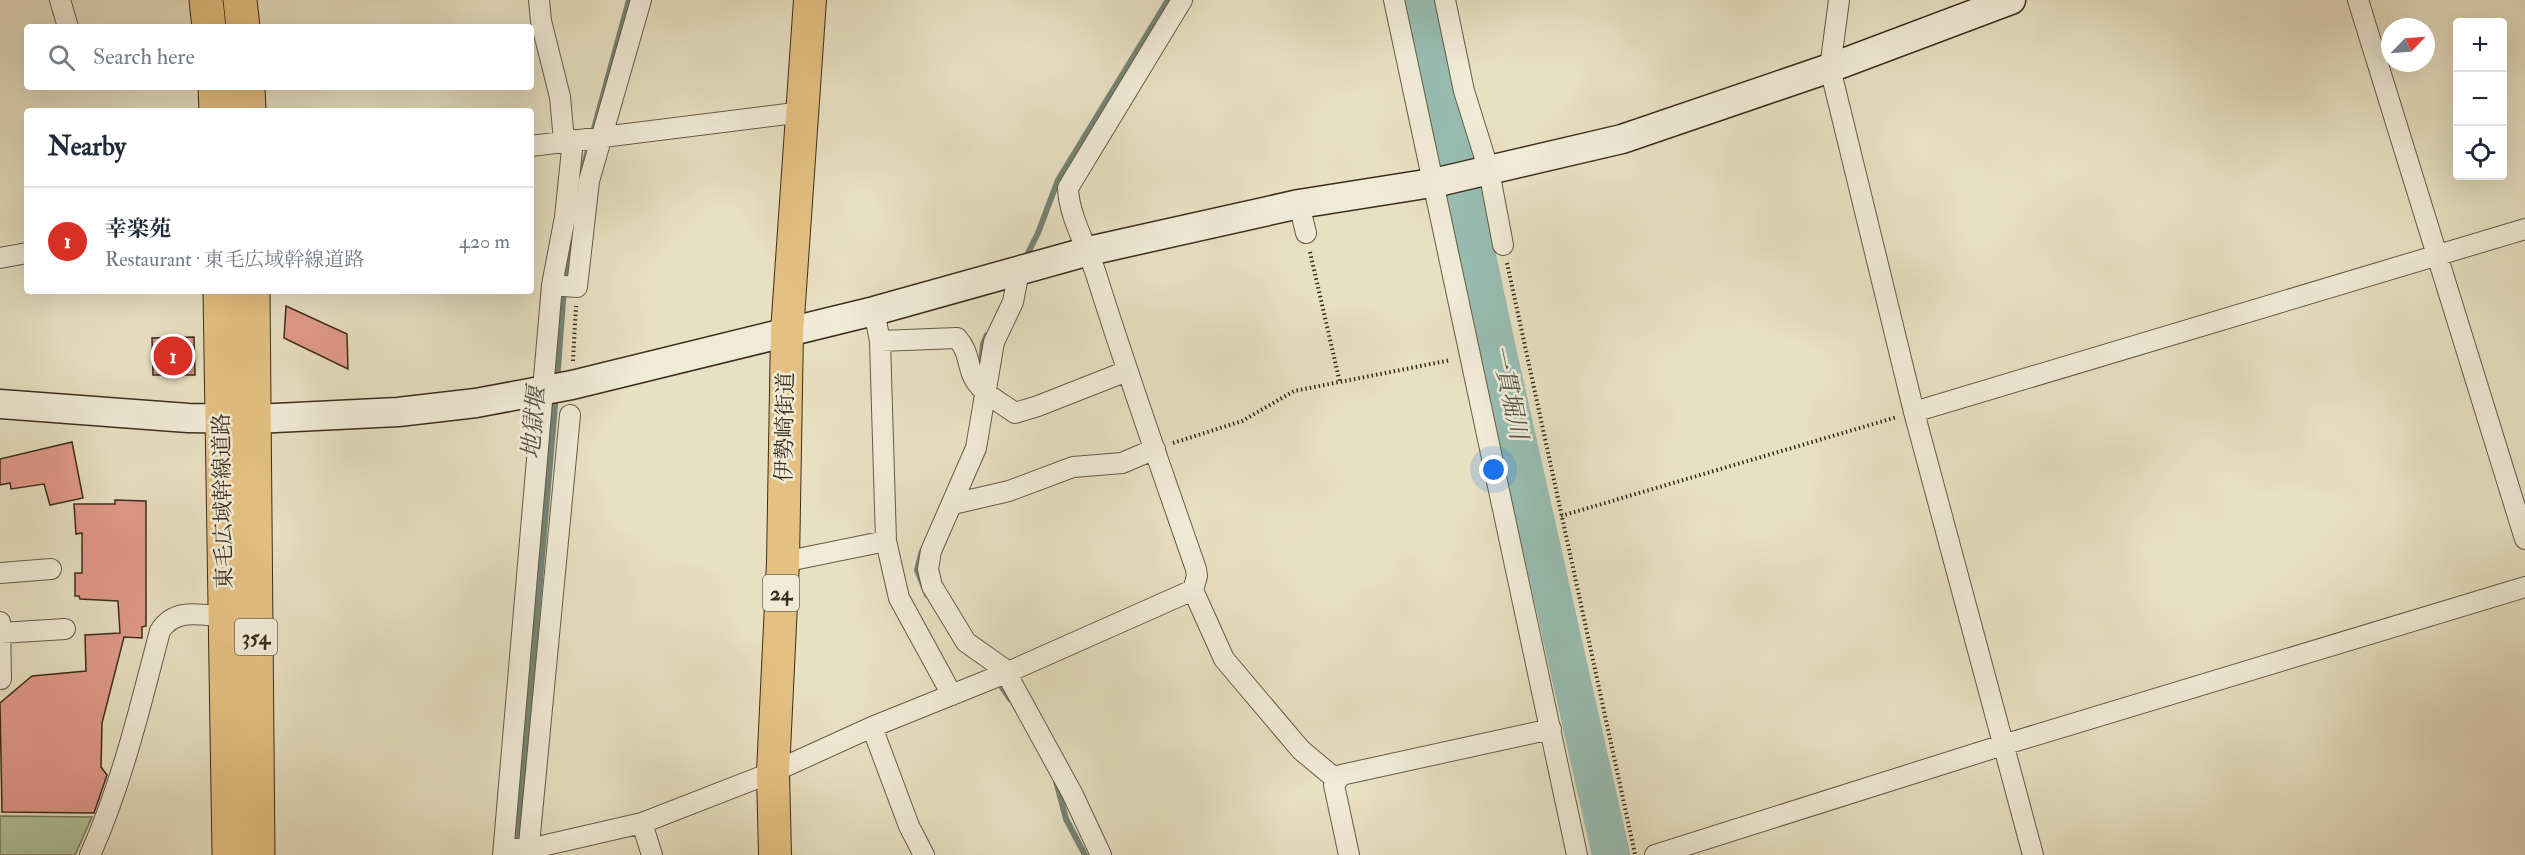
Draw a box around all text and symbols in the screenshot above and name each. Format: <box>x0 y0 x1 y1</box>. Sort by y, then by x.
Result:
north arrow <box>2381 18 2435 72</box>
map controls <box>2453 18 2507 180</box>
button: + <box>2453 18 2507 72</box>
search box <box>24 24 534 90</box>
icon: search <box>45 41 78 74</box>
text: Search here <box>93 43 195 71</box>
button: − <box>2453 72 2507 126</box>
button: locate <box>2453 126 2507 180</box>
text: Nearby <box>48 131 126 163</box>
text: 幸楽苑 <box>105 215 171 243</box>
text: 1 <box>64 229 71 254</box>
text: 420 m <box>459 229 510 254</box>
text: Restaurant · 東毛広域幹線道路 <box>105 247 364 272</box>
pin: 1 <box>154 334 192 378</box>
water label: 一貫堀川 <box>1484 342 1535 445</box>
street label: 伊勢崎街道 <box>770 372 800 482</box>
water label: 地獄堰 <box>515 382 553 460</box>
street label: 東毛広域幹線道路 <box>207 413 239 589</box>
your location <box>1479 455 1508 484</box>
road number: 24 <box>763 575 799 611</box>
road number: 354 <box>235 619 277 655</box>

